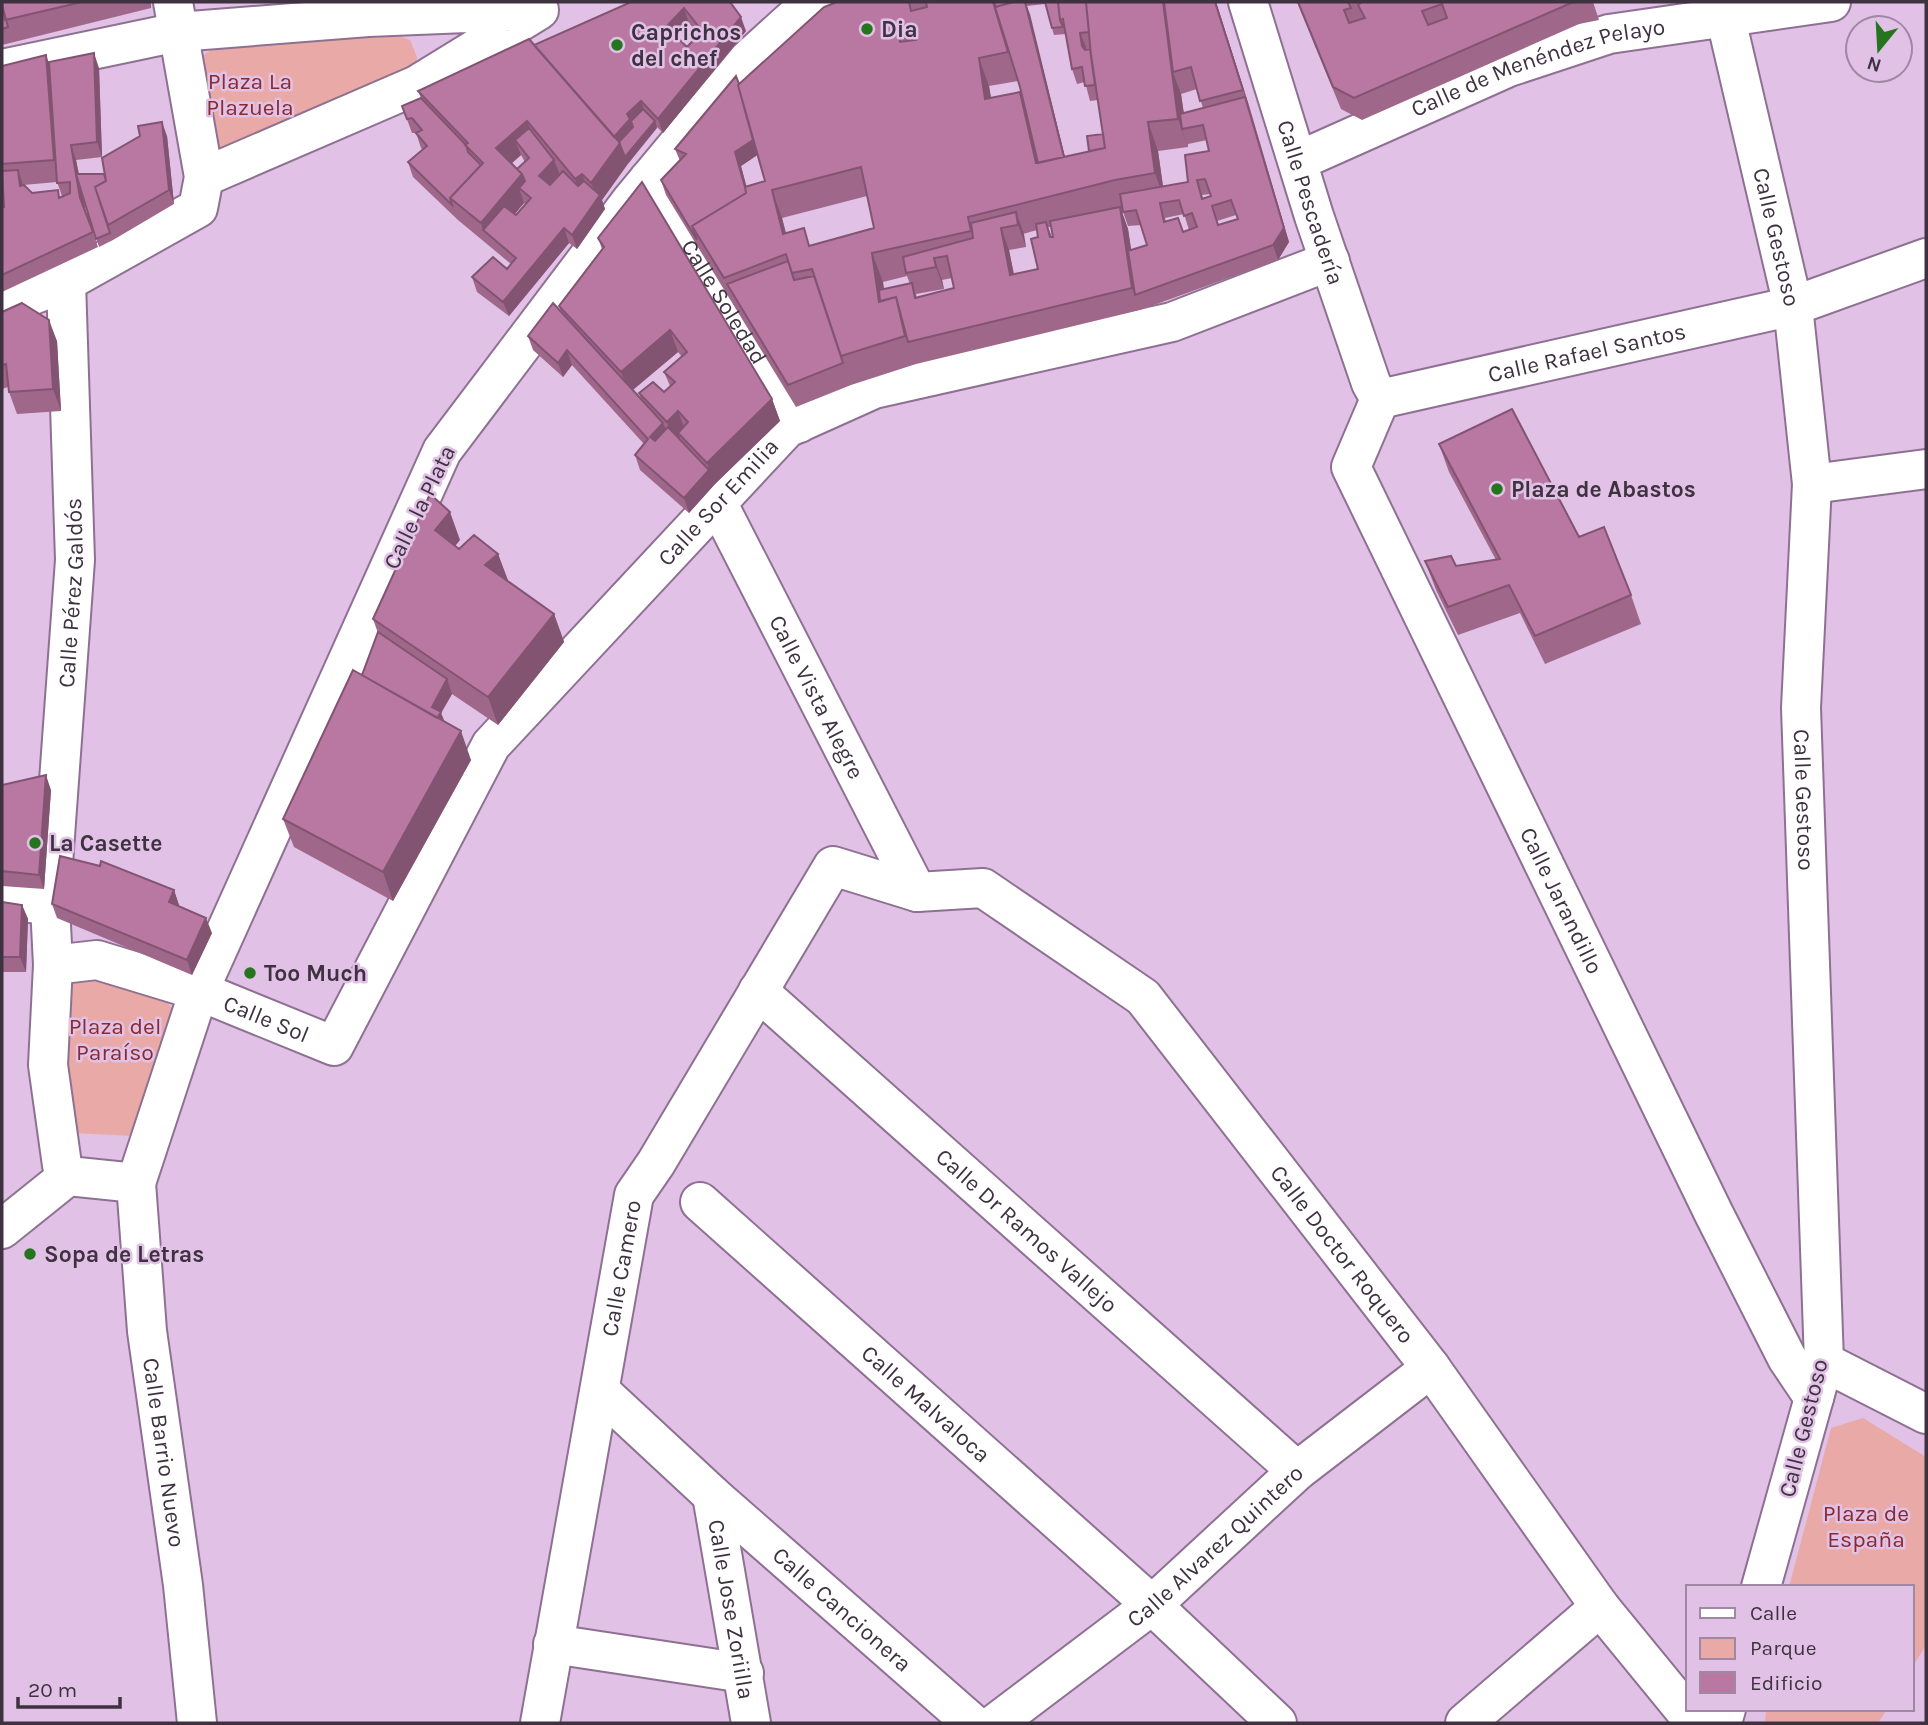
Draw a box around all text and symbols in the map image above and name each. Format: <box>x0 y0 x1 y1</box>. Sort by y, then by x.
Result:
street label: Calle de Menéndez Pelayo <box>1407 13 1667 123</box>
north arrow <box>1844 14 1914 84</box>
place label: Dia <box>881 16 918 43</box>
place label: Caprichos del chef <box>631 19 741 72</box>
marker: Dia <box>859 21 875 37</box>
marker: Caprichos del chef <box>609 37 625 53</box>
text: N <box>1864 52 1884 77</box>
park label: Plaza La Plazuela <box>206 68 294 121</box>
street label: Calle Pescadería <box>1271 117 1349 288</box>
street label: Calle Gestoso <box>1747 165 1806 309</box>
street label: Calle Soledad <box>675 235 773 369</box>
street label: Calle Rafael Santos <box>1486 318 1688 388</box>
street label: Calle Sor Emilia <box>652 433 784 572</box>
street label: Calle la Plata <box>378 441 461 574</box>
place label: Plaza de Abastos <box>1511 476 1696 503</box>
marker: Plaza de Abastos <box>1489 481 1505 497</box>
street label: Calle Pérez Galdós <box>53 497 89 689</box>
street label: Calle Vista Alegre <box>763 611 870 783</box>
street label: Calle Gestoso <box>1788 729 1820 871</box>
street label: Calle Jarandillo <box>1514 823 1608 979</box>
place label: La Casette <box>49 830 162 857</box>
marker: La Casette <box>27 835 43 851</box>
place label: Too Much <box>264 960 367 987</box>
marker: Too Much <box>242 965 258 981</box>
street label: Calle Sol <box>220 989 313 1048</box>
park label: Plaza del Paraíso <box>69 1013 161 1066</box>
street label: Calle Dr Ramos Vallejo <box>930 1143 1123 1319</box>
street label: Calle Doctor Roquero <box>1265 1160 1420 1349</box>
street label: Calle Camero <box>596 1198 647 1339</box>
place label: Sopa de Letras <box>44 1241 204 1268</box>
marker: Sopa de Letras <box>22 1246 38 1262</box>
street label: Calle Malvaloca <box>856 1340 996 1468</box>
street label: Calle Barrio Nuevo <box>137 1356 190 1549</box>
street label: Calle Gestoso <box>1773 1356 1834 1500</box>
street label: Calle Alvarez Quintero <box>1122 1459 1309 1633</box>
park label: Plaza de España <box>1823 1500 1909 1553</box>
street label: Calle Jose Zoriilla <box>702 1517 760 1701</box>
street label: Calle Cancionera <box>767 1541 917 1678</box>
legend <box>1686 1585 1914 1711</box>
text: Calle <box>1750 1601 1797 1625</box>
text: Parque <box>1750 1636 1817 1660</box>
scale bar <box>18 1666 119 1710</box>
text: Edificio <box>1750 1671 1823 1695</box>
text: 20 m <box>28 1678 77 1702</box>

